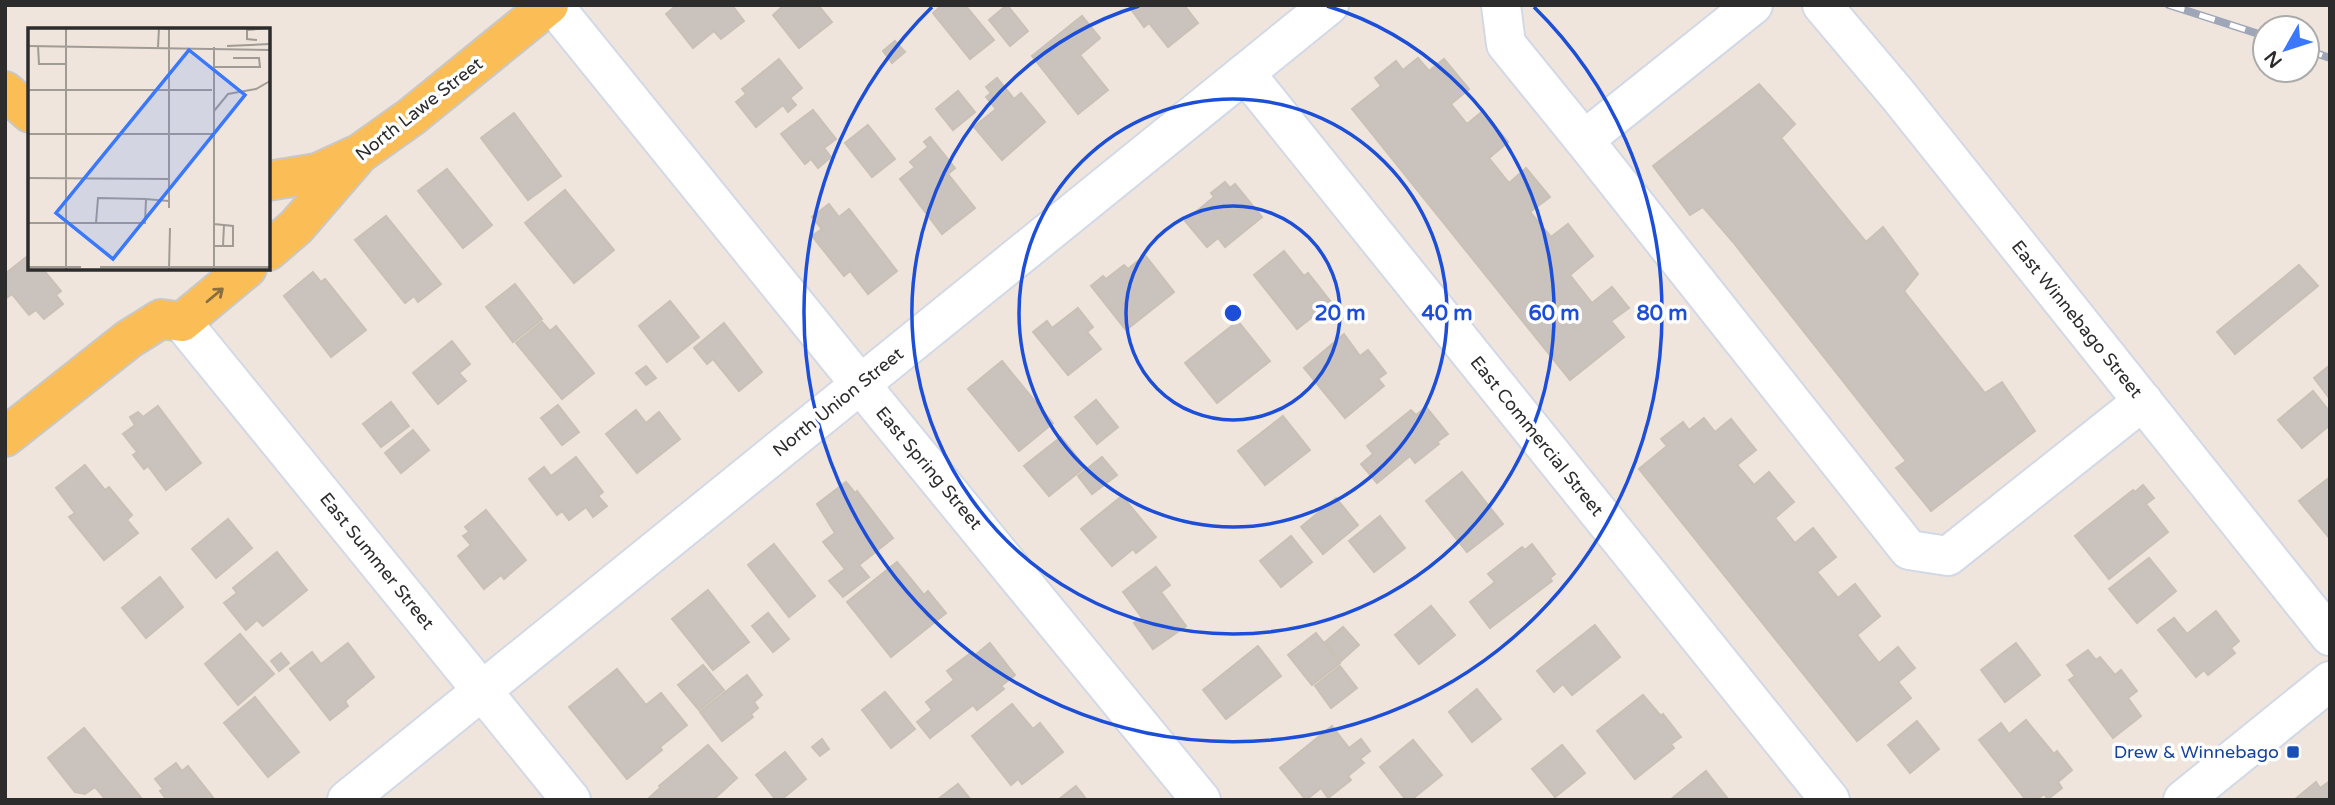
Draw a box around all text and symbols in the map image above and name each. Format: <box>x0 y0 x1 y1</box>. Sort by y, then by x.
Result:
north arrow <box>2251 14 2321 84</box>
inset map <box>28 28 270 270</box>
text: N <box>2260 46 2287 72</box>
street label: North Lawe Street <box>351 52 487 165</box>
street label: East Winnebago Street <box>2007 236 2147 402</box>
one-way arrow <box>205 287 223 303</box>
centre of rings <box>1221 301 1245 325</box>
text: 20 m <box>1314 301 1366 326</box>
text: 40 m <box>1421 301 1473 326</box>
text: 60 m <box>1528 301 1580 326</box>
text: 80 m <box>1636 301 1688 326</box>
street label: North Union Street <box>768 343 908 461</box>
street label: East Commercial Street <box>1466 352 1608 521</box>
street label: East Spring Street <box>871 402 987 534</box>
street label: East Summer Street <box>315 488 439 634</box>
place label: Drew & Winnebago <box>2114 741 2279 763</box>
marker: Drew & Winnebago <box>2285 744 2301 760</box>

